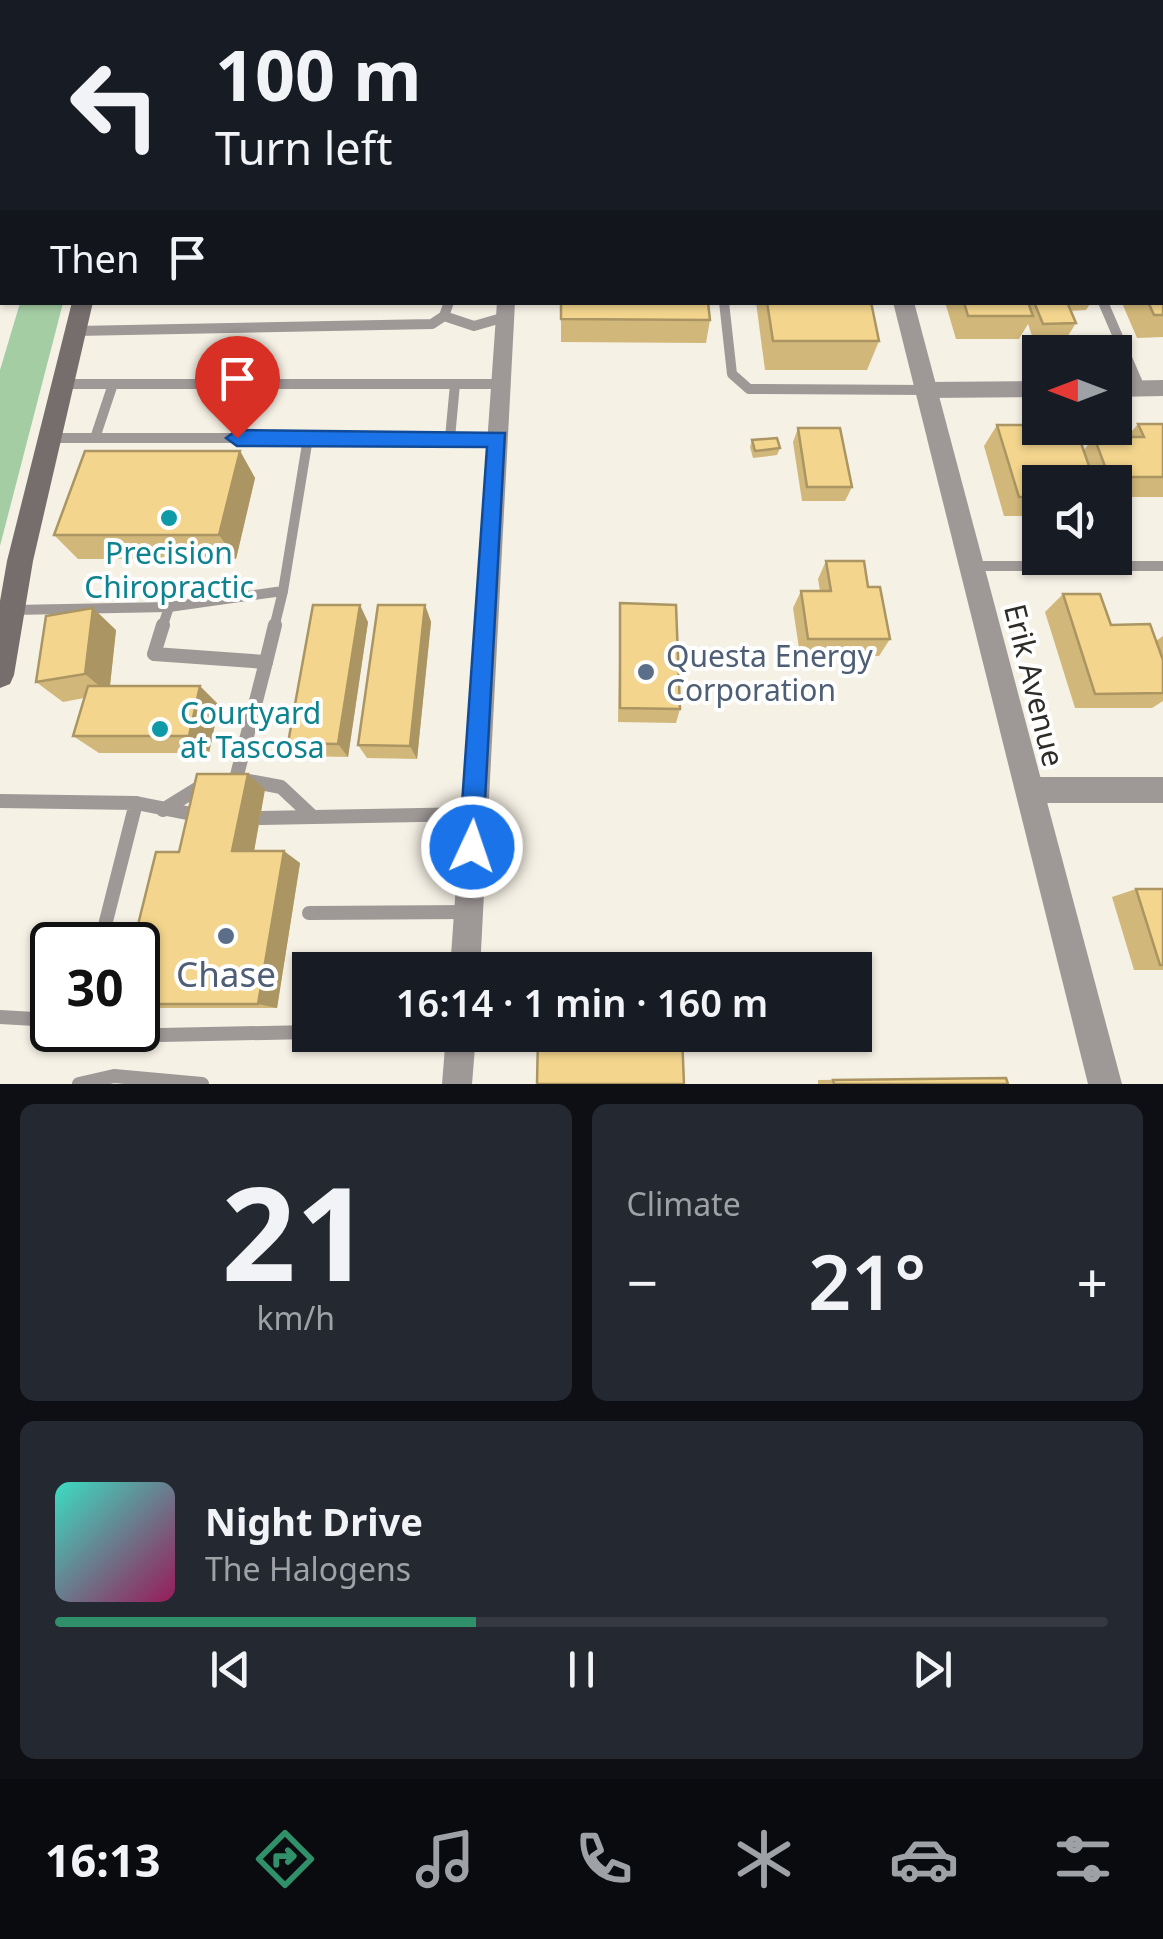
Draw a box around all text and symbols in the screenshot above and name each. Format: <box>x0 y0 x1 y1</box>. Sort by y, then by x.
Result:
text: 100 m <box>215 26 422 122</box>
icon: left <box>50 40 180 170</box>
text: Turn left <box>215 117 392 178</box>
icon: arrive <box>160 230 215 285</box>
text: Then <box>50 232 140 284</box>
north arrow <box>1022 335 1132 445</box>
map controls <box>1022 335 1132 575</box>
pin <box>195 336 280 439</box>
icon: arrive <box>210 351 265 406</box>
button: sound <box>1022 465 1132 575</box>
marker: Precision Chiropractic <box>158 507 180 529</box>
place label: Precision Chiropractic <box>84 532 254 607</box>
street label: Erik Avenue <box>995 600 1075 770</box>
place label: Questa Energy Corporation <box>666 635 873 710</box>
marker: Questa Energy Corporation <box>635 661 657 683</box>
place label: Courtyard at Tascosa <box>180 692 325 767</box>
marker: Courtyard at Tascosa <box>149 718 171 740</box>
position arrow <box>420 795 524 899</box>
speed limit sign: 30 <box>30 922 160 1052</box>
marker: Chase <box>215 925 237 947</box>
place label: Chase <box>176 950 276 997</box>
text: 16:14 · 1 min · 160 m <box>396 976 768 1028</box>
text: 21 <box>221 1142 370 1319</box>
text: Climate <box>627 1182 741 1225</box>
text: 21° <box>808 1230 926 1332</box>
text: − <box>627 1244 658 1319</box>
text: + <box>1077 1244 1108 1319</box>
text: km/h <box>256 1296 335 1339</box>
text: Night Drive <box>205 1495 423 1547</box>
text: The Halogens <box>205 1547 411 1590</box>
icon: previous <box>203 1642 258 1697</box>
icon: pause <box>554 1642 609 1697</box>
icon: next <box>905 1642 960 1697</box>
icon: directions <box>250 1824 320 1894</box>
icon: music <box>410 1824 480 1894</box>
icon: phone <box>569 1824 639 1894</box>
icon: climate <box>729 1824 799 1894</box>
icon: car <box>889 1824 959 1894</box>
icon: filters <box>1048 1824 1118 1894</box>
text: 16:13 <box>45 1829 160 1890</box>

